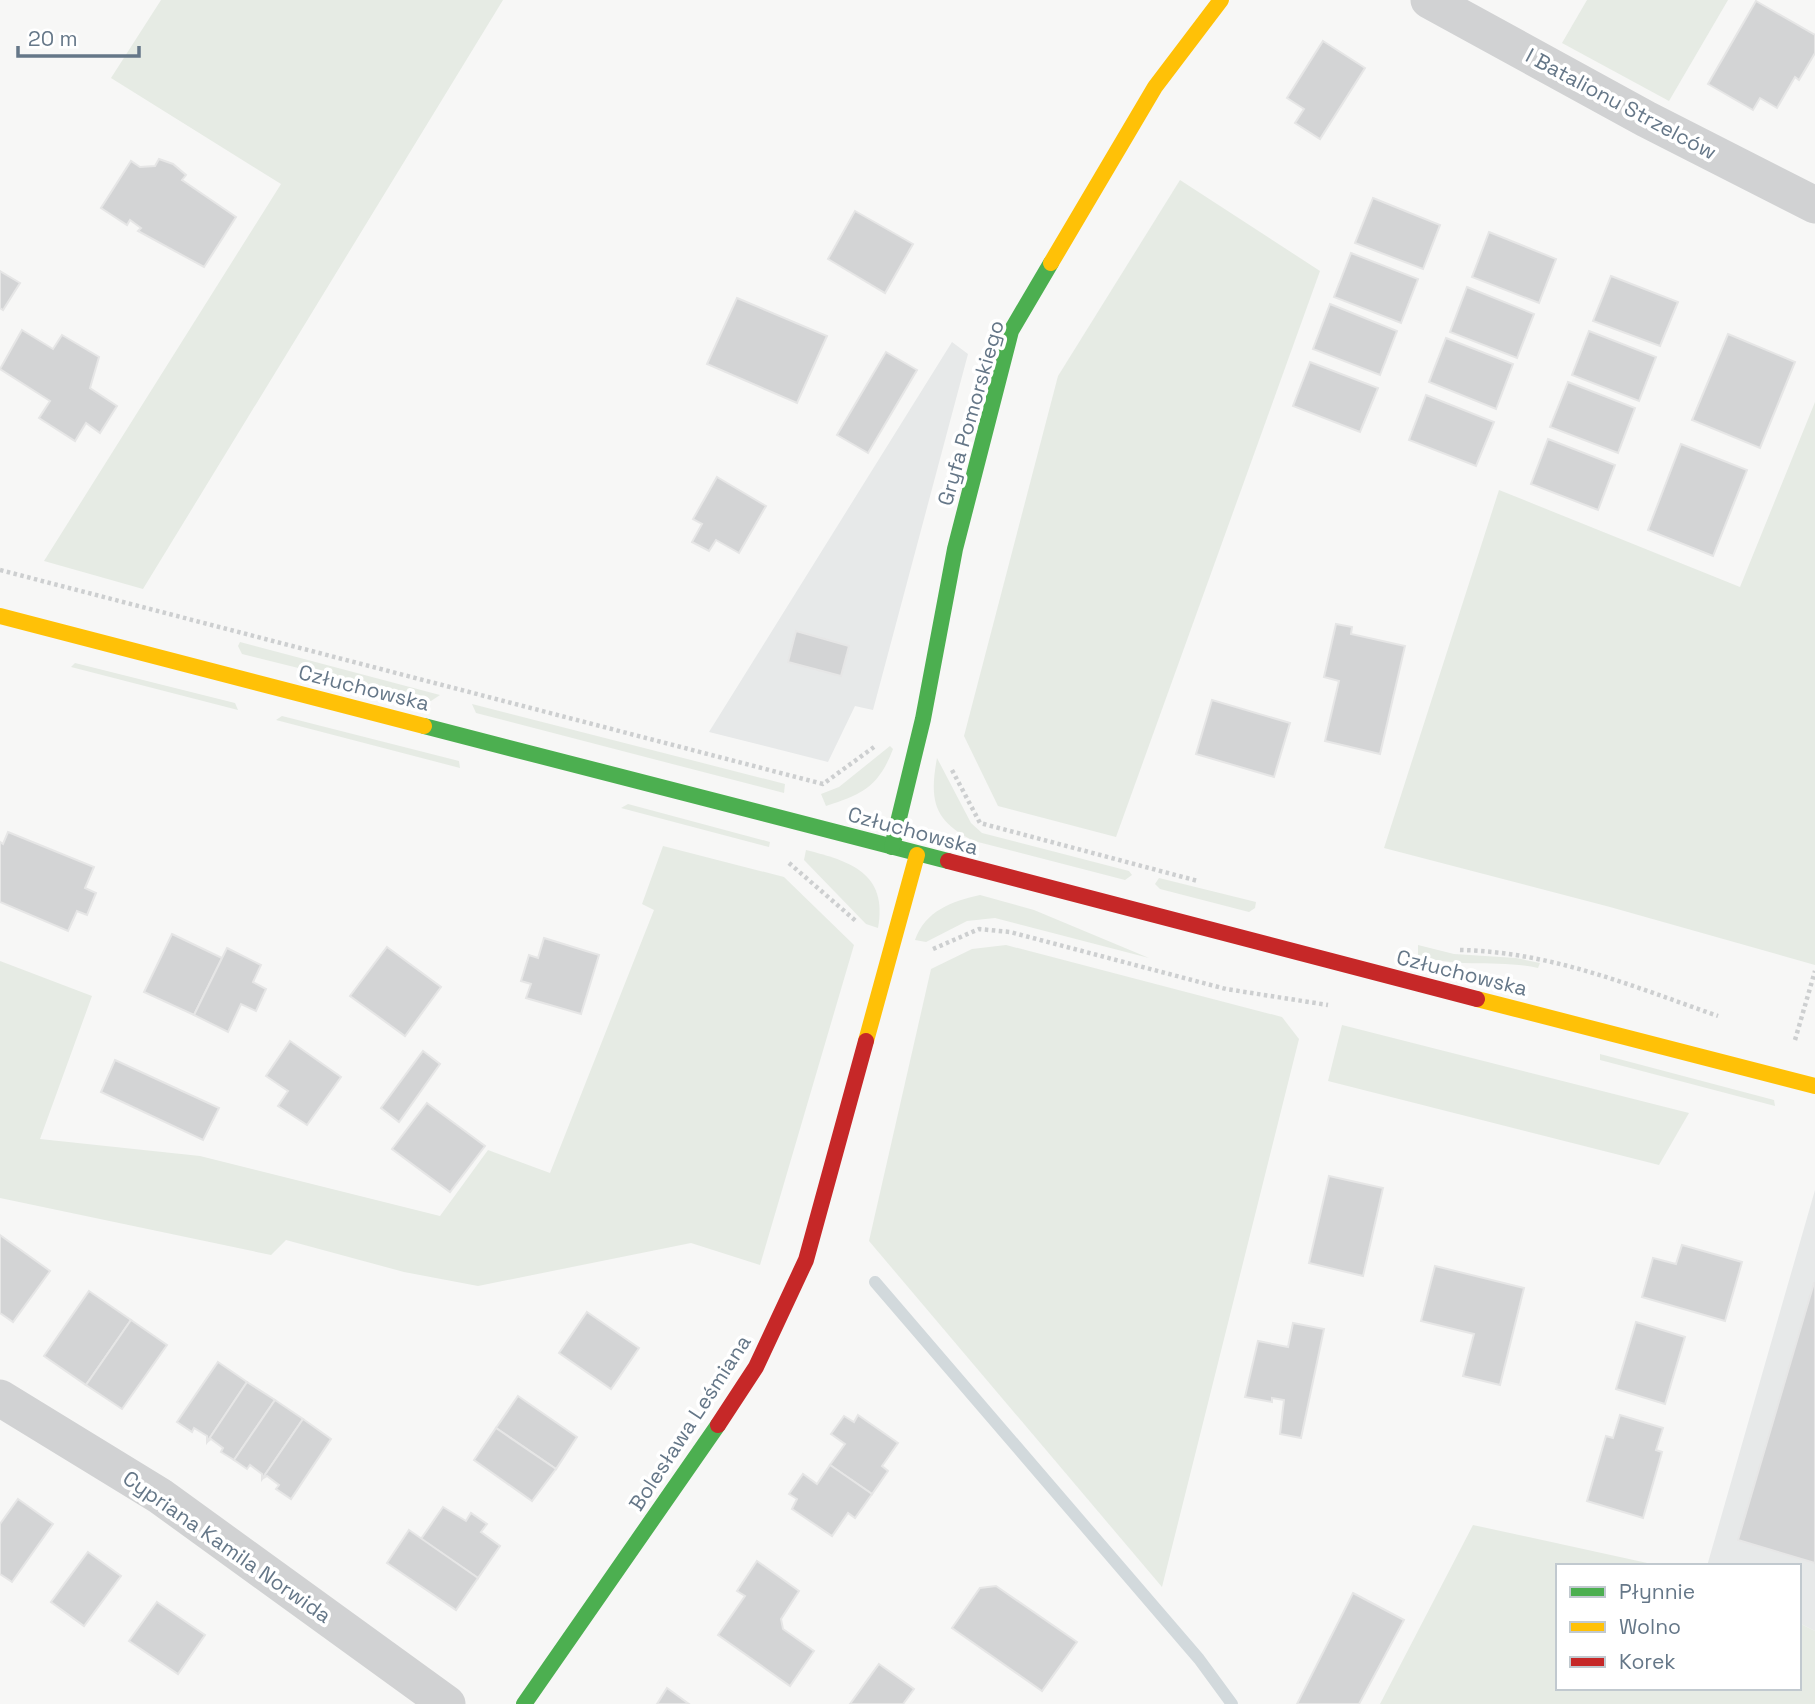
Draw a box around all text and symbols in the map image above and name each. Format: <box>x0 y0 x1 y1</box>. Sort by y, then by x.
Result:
scale bar <box>18 14 138 58</box>
text: 20 m <box>28 25 78 52</box>
street label: I Batalionu Strzelców <box>1521 42 1721 165</box>
street label: Gryfa Pomorskiego <box>931 317 1010 509</box>
street label: Człuchowska <box>296 658 432 717</box>
street label: Człuchowska <box>845 800 981 861</box>
street label: Człuchowska <box>1394 943 1530 1002</box>
street label: Bolesława Leśmiana <box>623 1330 757 1516</box>
street label: Cypriana Kamila Norwida <box>118 1464 337 1629</box>
legend <box>1556 1564 1801 1690</box>
text: Płynnie <box>1619 1578 1695 1605</box>
text: Wolno <box>1619 1613 1681 1640</box>
text: Korek <box>1619 1648 1676 1675</box>

